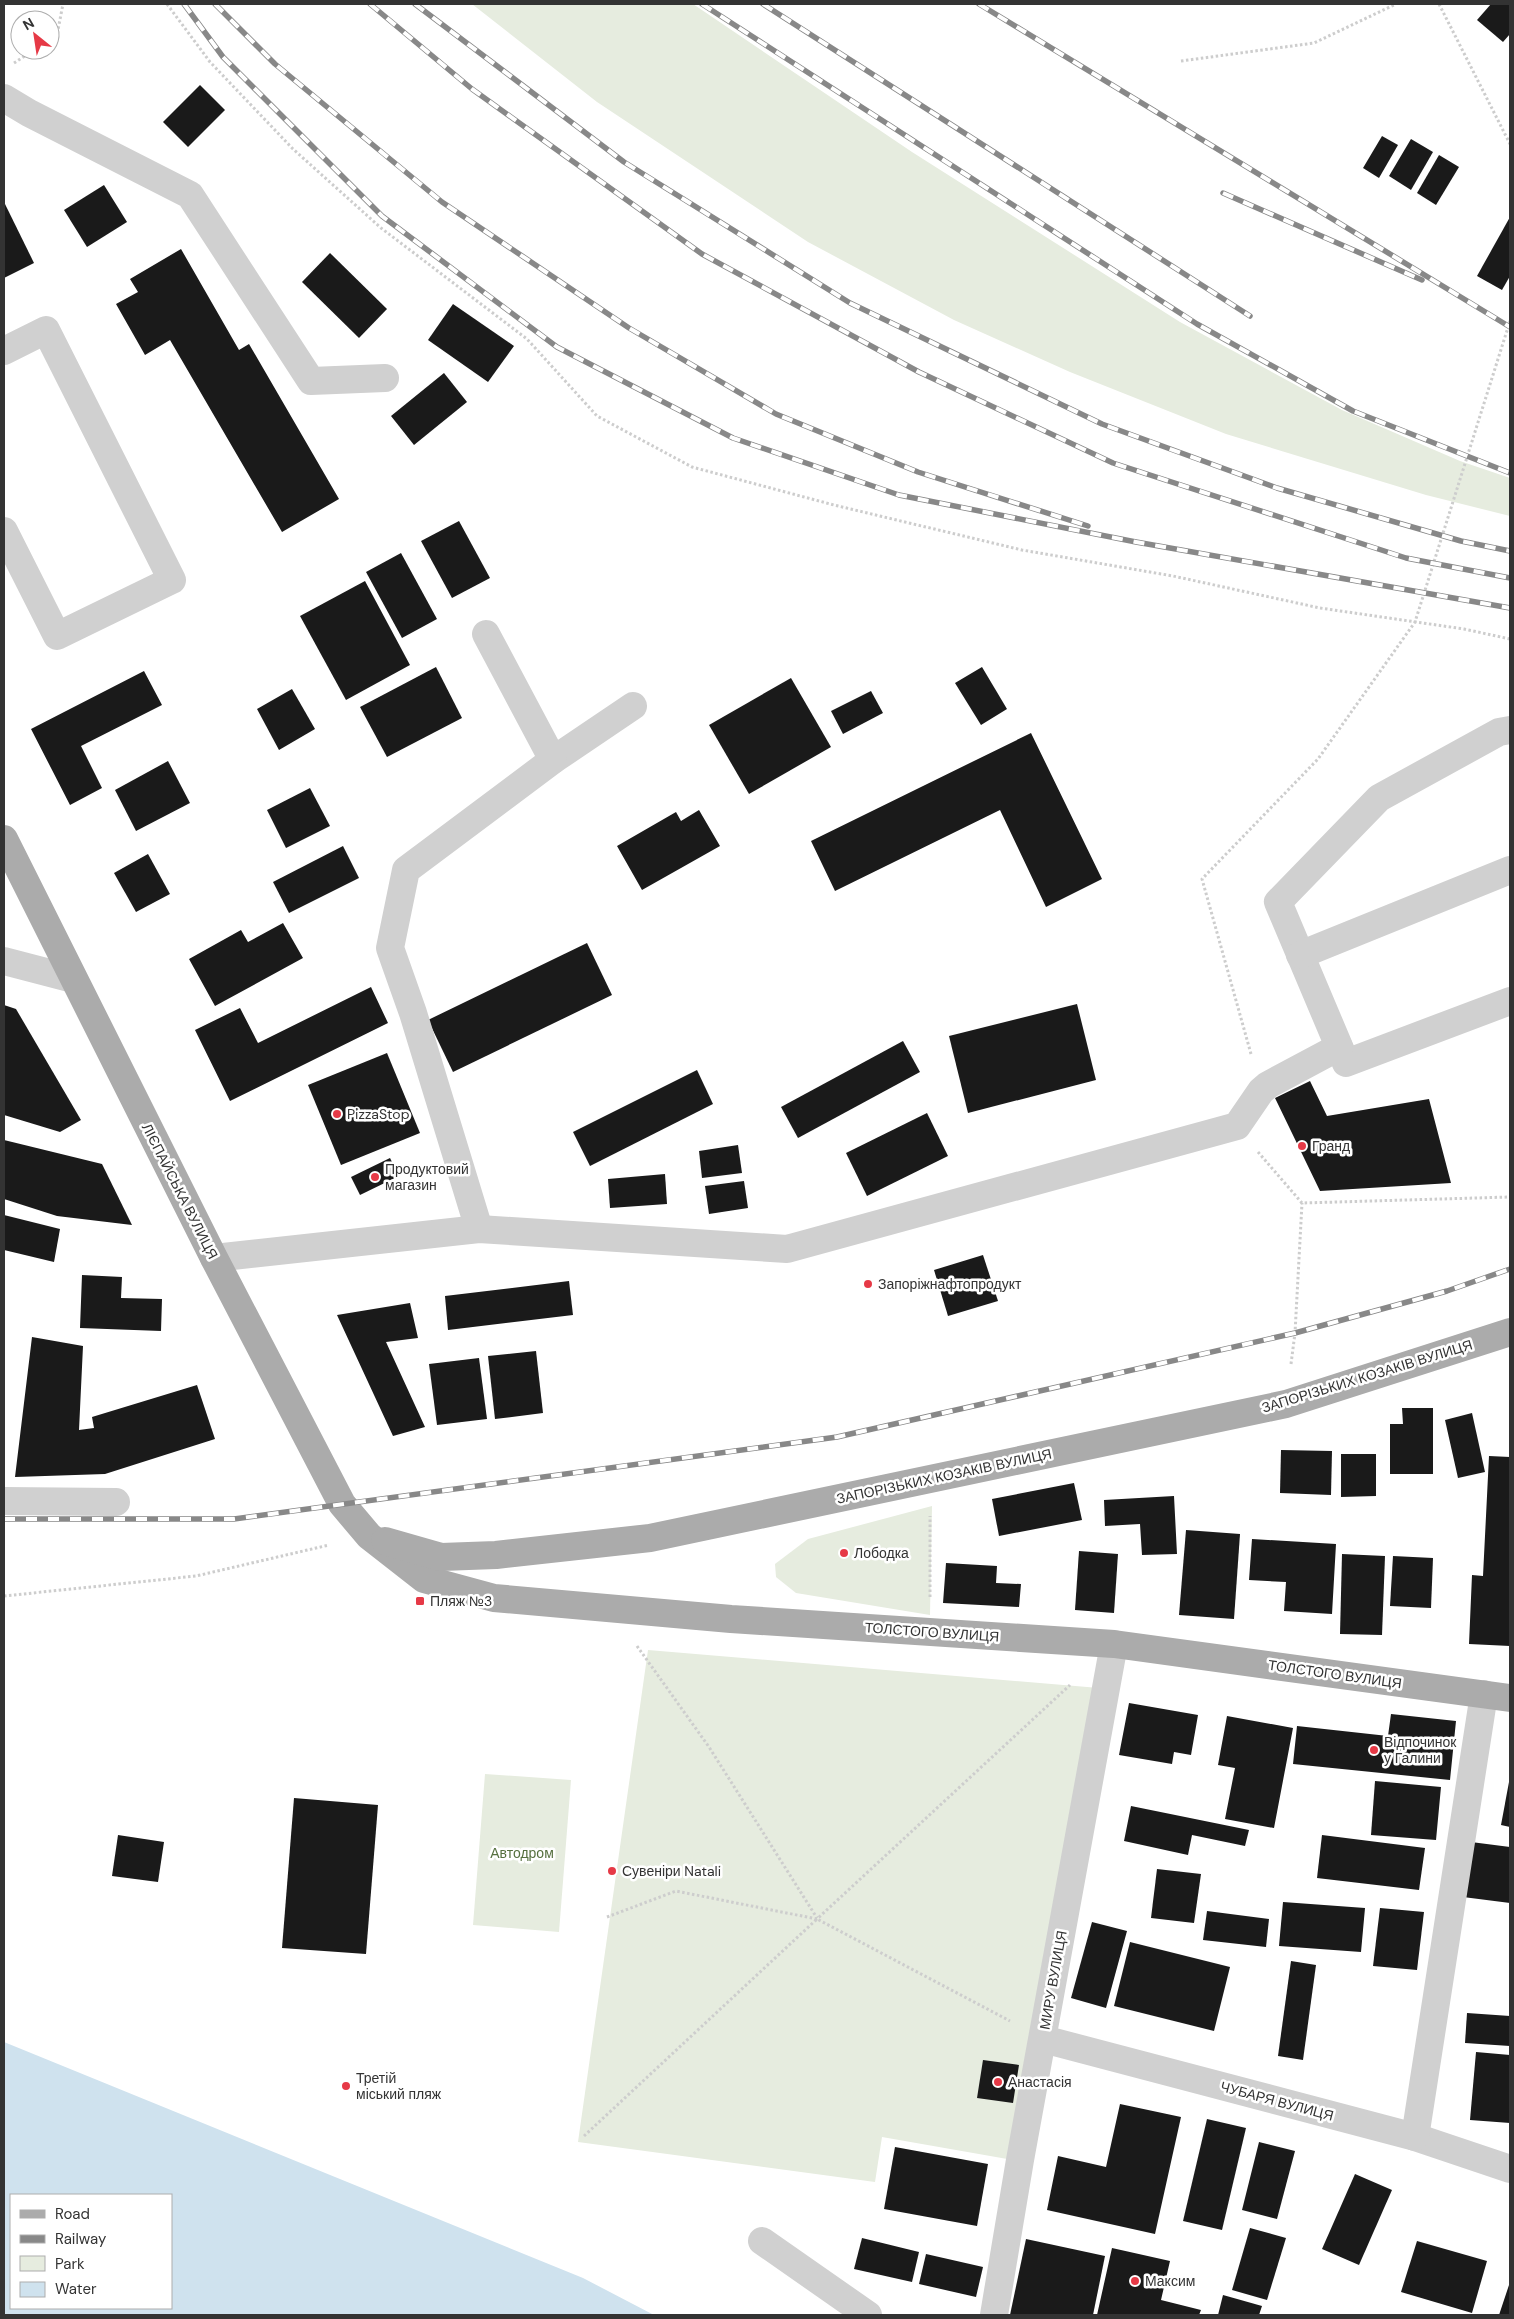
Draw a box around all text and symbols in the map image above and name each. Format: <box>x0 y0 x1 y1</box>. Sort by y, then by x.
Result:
north arrow <box>10 10 60 60</box>
text: N <box>20 13 37 34</box>
place label: PizzaStop <box>347 1105 410 1123</box>
marker: PizzaStop <box>331 1108 343 1120</box>
street label: ЛІЄПАЙСЬКА ВУЛИЦЯ <box>138 1120 222 1262</box>
place label: Гранд <box>1312 1137 1350 1155</box>
marker: Гранд <box>1296 1140 1308 1152</box>
place label: Продуктовий магазин <box>385 1160 469 1194</box>
marker: Продуктовий магазин <box>369 1171 381 1183</box>
place label: Запоріжнафтопродукт <box>878 1275 1022 1293</box>
marker: Запоріжнафтопродукт <box>862 1278 874 1290</box>
street label: ЗАПОРІЗЬКИХ КОЗАКІВ ВУЛИЦЯ <box>1259 1335 1475 1417</box>
street label: ЗАПОРІЗЬКИХ КОЗАКІВ ВУЛИЦЯ <box>835 1444 1053 1508</box>
place label: Лободка <box>854 1544 909 1562</box>
marker: Лободка <box>838 1547 850 1559</box>
place label: Пляж №3 <box>430 1592 492 1610</box>
marker: Пляж №3 <box>414 1595 426 1607</box>
street label: ТОЛСТОГО ВУЛИЦЯ <box>864 1618 1000 1646</box>
street label: ТОЛСТОГО ВУЛИЦЯ <box>1267 1656 1403 1692</box>
place label: Відпочинок у Галини <box>1384 1733 1457 1767</box>
marker: Відпочинок у Галини <box>1368 1744 1380 1756</box>
park label: Автодром <box>490 1844 554 1862</box>
place label: Сувеніри Natali <box>622 1862 721 1880</box>
marker: Сувеніри Natali <box>606 1865 618 1877</box>
street label: МИРУ ВУЛИЦЯ <box>1035 1929 1071 2031</box>
place label: Третій міський пляж <box>356 2069 442 2103</box>
place label: Анастасія <box>1008 2073 1072 2091</box>
marker: Анастасія <box>992 2076 1004 2088</box>
street label: ЧУБАРЯ ВУЛИЦЯ <box>1218 2077 1336 2125</box>
marker: Третій міський пляж <box>340 2080 352 2092</box>
legend <box>10 2194 172 2309</box>
text: Road <box>55 2204 90 2224</box>
text: Railway <box>55 2229 107 2249</box>
text: Park <box>55 2254 85 2274</box>
place label: Максим <box>1145 2272 1195 2290</box>
marker: Максим <box>1129 2275 1141 2287</box>
text: Water <box>55 2279 97 2299</box>

